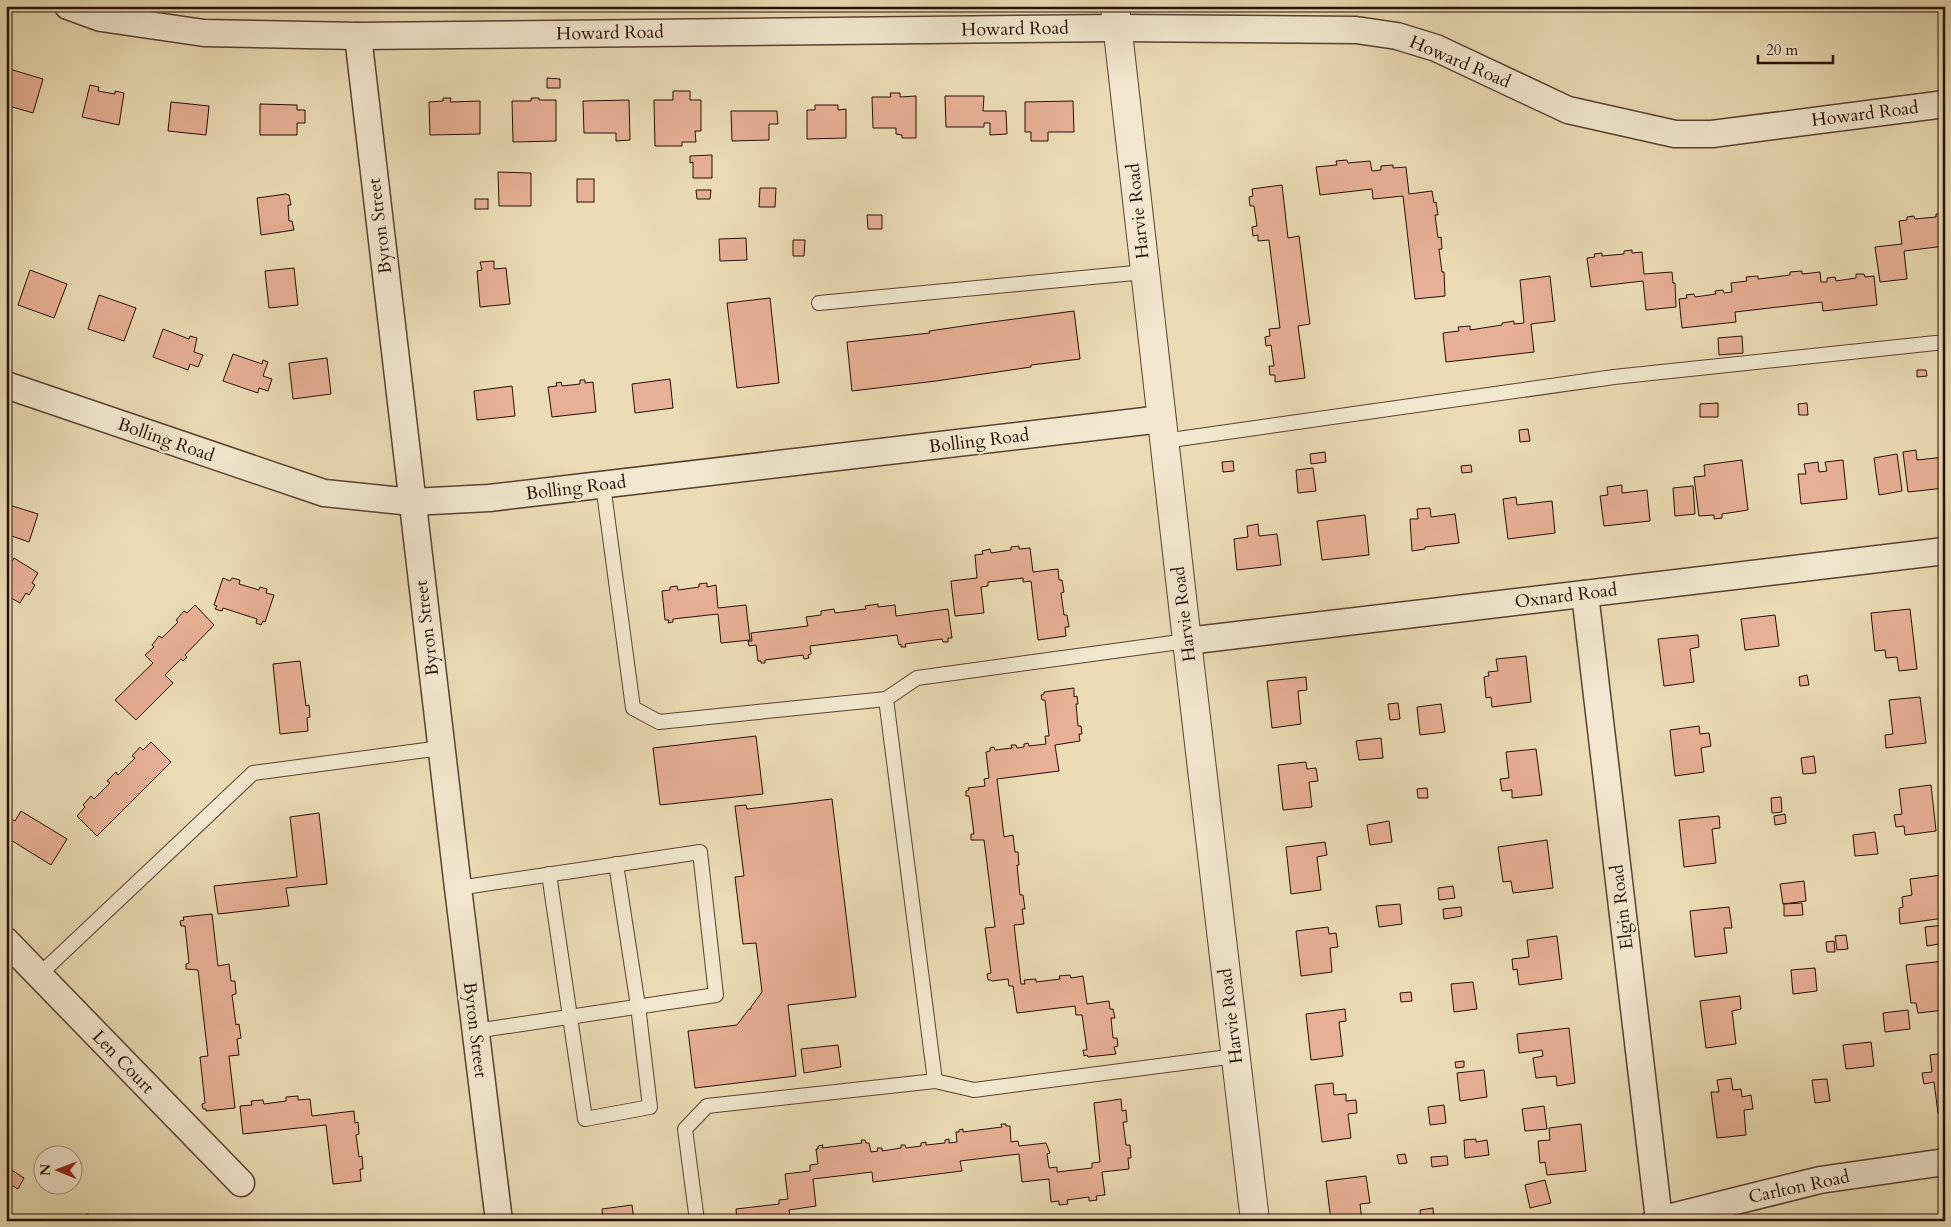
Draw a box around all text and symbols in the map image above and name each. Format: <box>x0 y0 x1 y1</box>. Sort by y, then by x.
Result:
street label: Howard Road <box>961 16 1069 42</box>
street label: Howard Road <box>556 20 664 46</box>
street label: Howard Road <box>1406 29 1515 95</box>
scale bar <box>1758 32 1834 64</box>
text: 20 m <box>1766 40 1798 60</box>
street label: Howard Road <box>1810 95 1920 133</box>
street label: Harvie Road <box>1121 161 1155 260</box>
street label: Byron Street <box>362 176 398 275</box>
street label: Bolling Road <box>114 412 218 468</box>
street label: Bolling Road <box>927 422 1031 460</box>
street label: Bolling Road <box>524 469 628 507</box>
street label: Harvie Road <box>1166 564 1202 663</box>
street label: Oxnard Road <box>1513 577 1619 615</box>
street label: Byron Street <box>409 578 445 677</box>
street label: Elgin Road <box>1604 863 1640 951</box>
street label: Harvie Road <box>1213 966 1249 1065</box>
street label: Byron Street <box>457 981 493 1080</box>
street label: Len Court <box>86 1025 160 1100</box>
north arrow <box>32 1144 82 1194</box>
text: N <box>36 1164 55 1176</box>
street label: Carlton Road <box>1746 1164 1852 1210</box>

